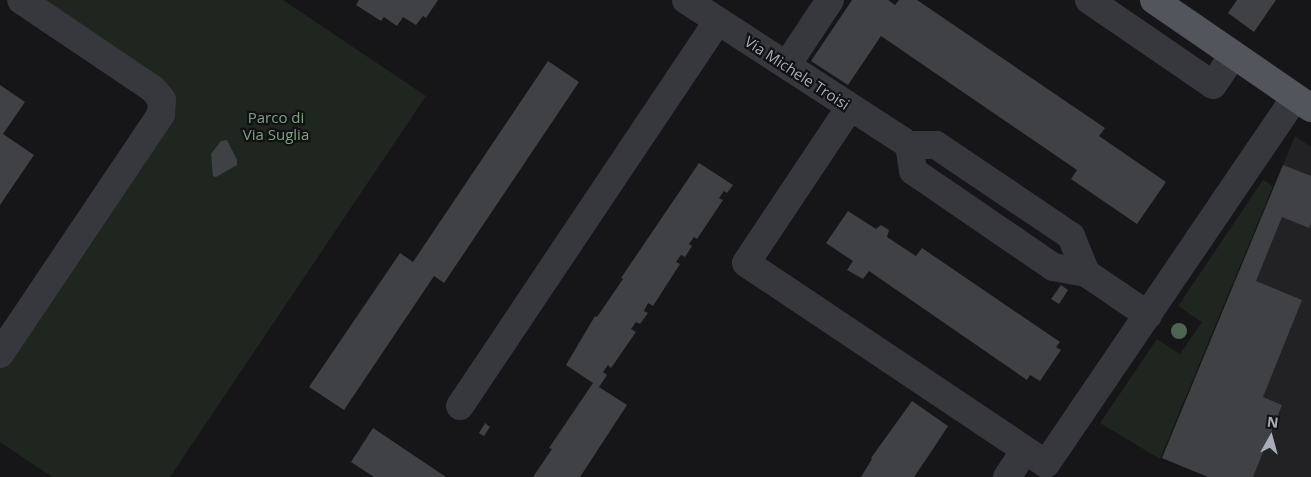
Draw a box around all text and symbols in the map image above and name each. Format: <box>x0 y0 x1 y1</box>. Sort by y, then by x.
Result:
street label: Via Michele Troisi <box>741 32 853 114</box>
park label: Parco di Via Suglia <box>243 108 309 143</box>
text: N <box>1266 411 1280 432</box>
north arrow <box>1246 412 1296 462</box>

